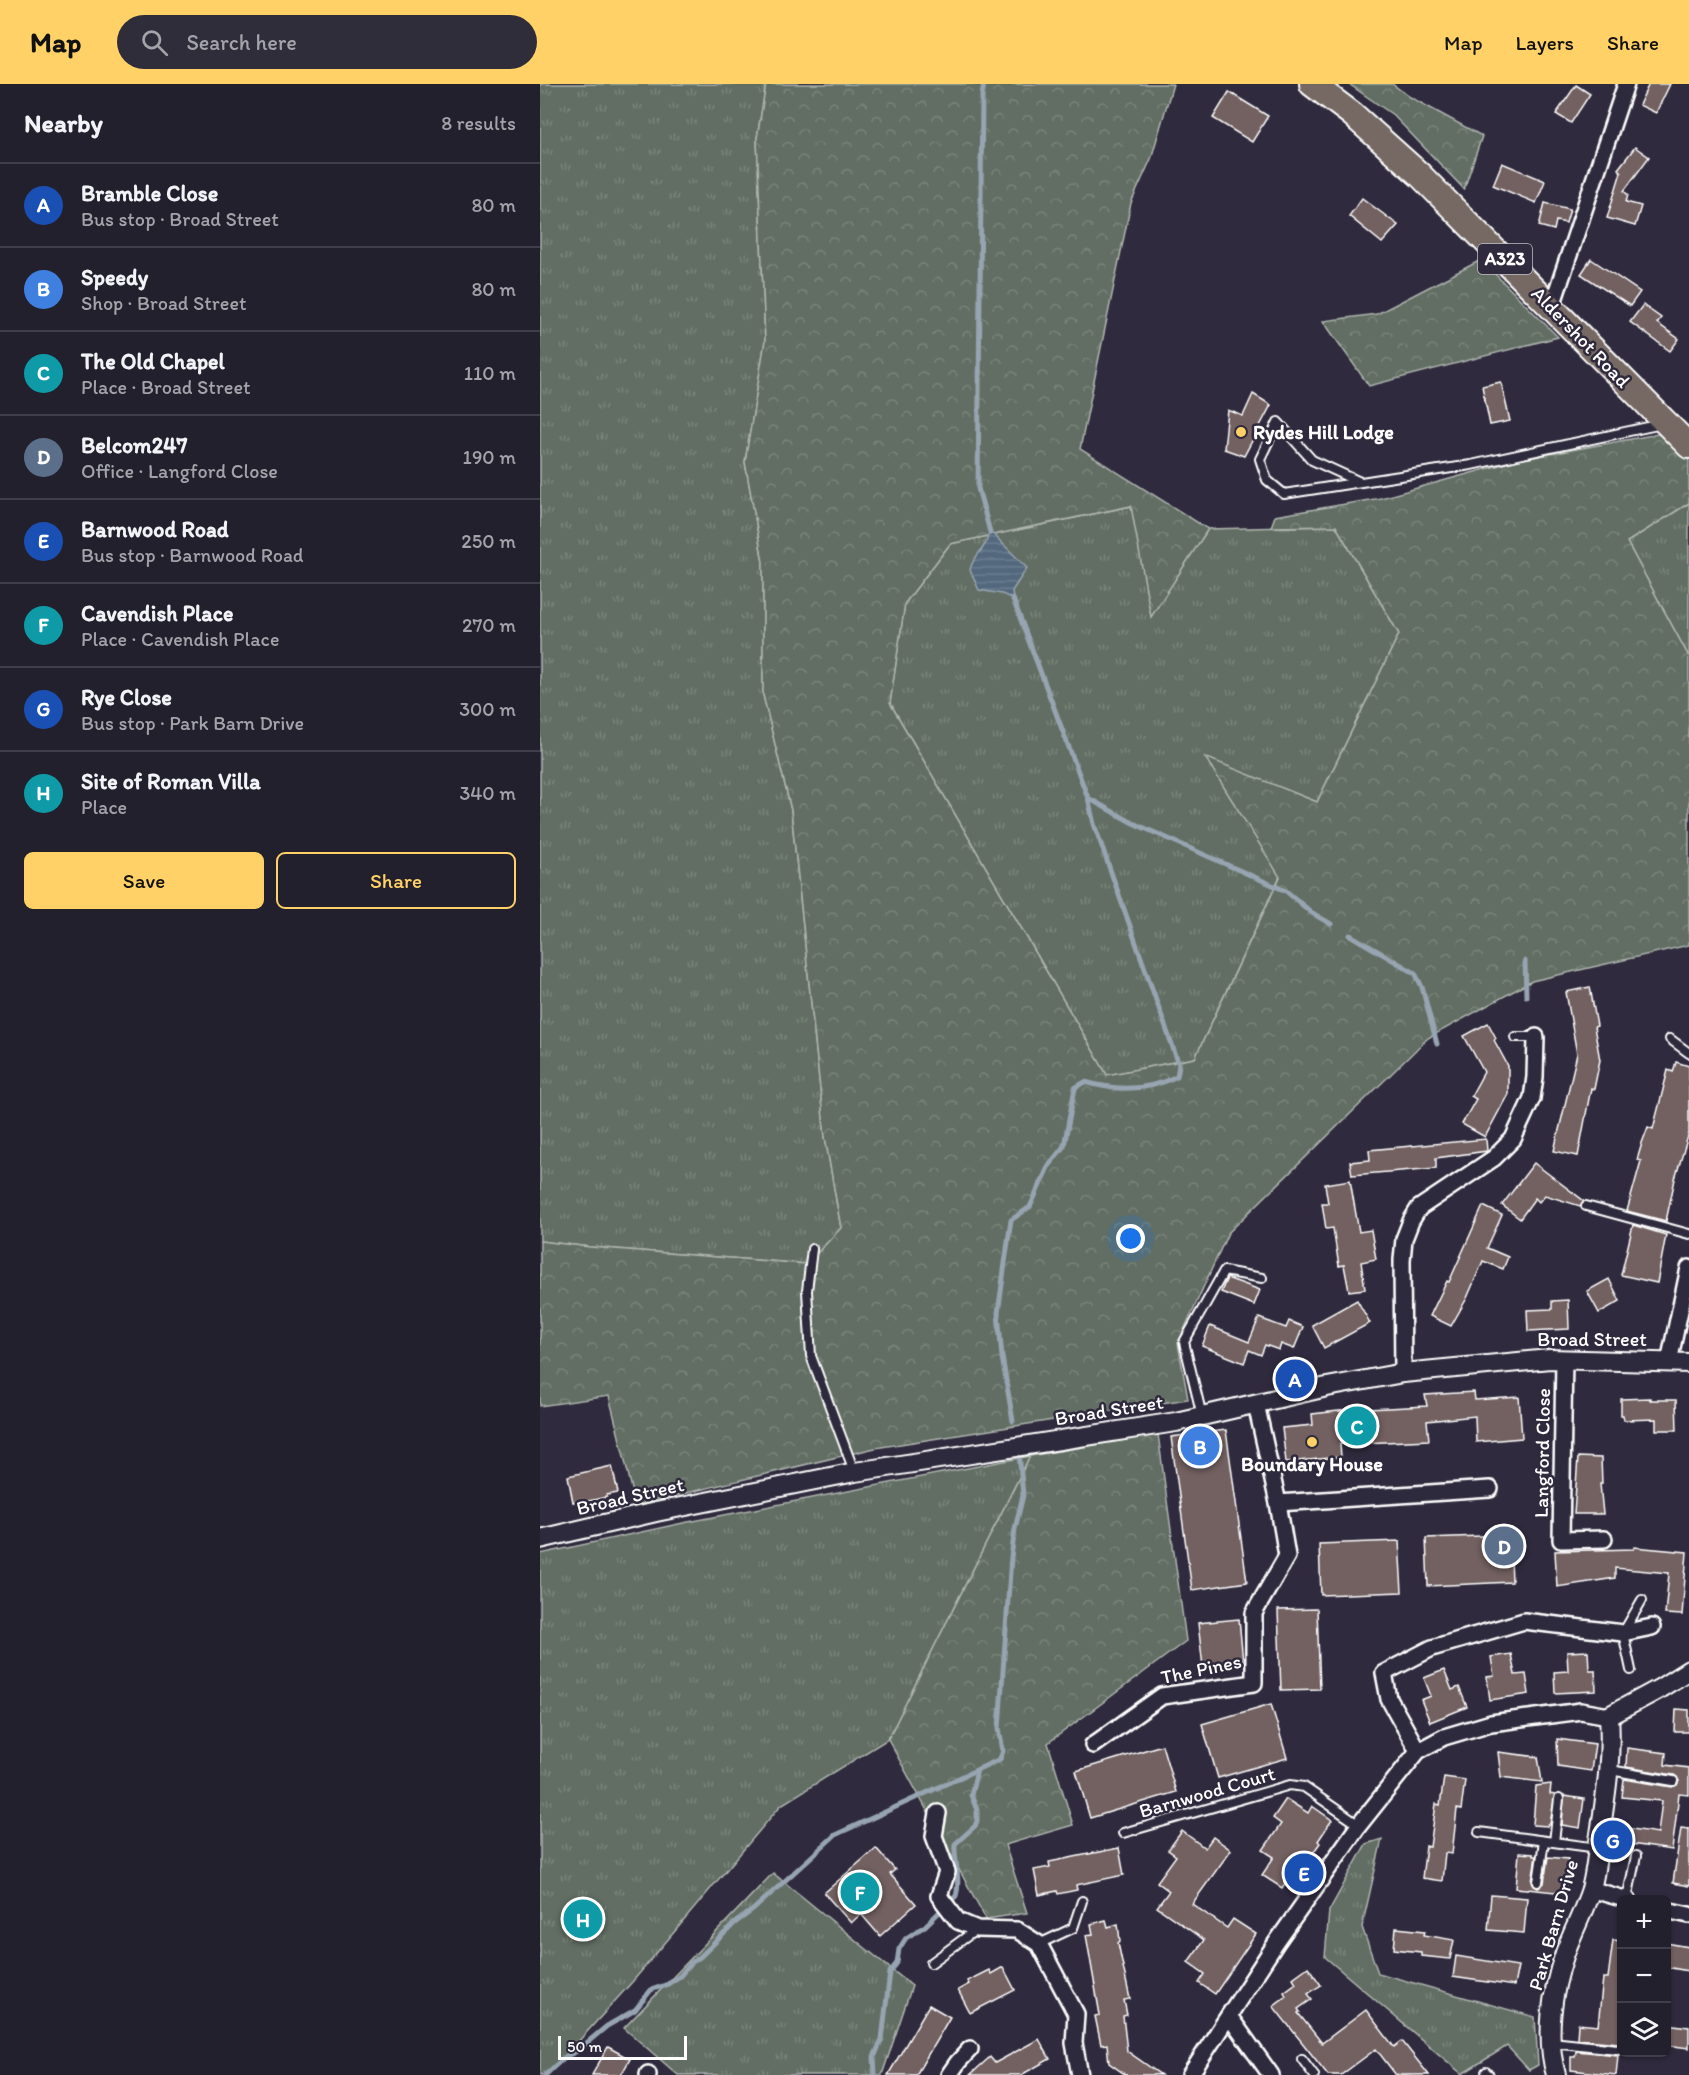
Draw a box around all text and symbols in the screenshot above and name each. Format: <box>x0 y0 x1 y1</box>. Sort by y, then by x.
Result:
search box <box>117 15 537 69</box>
text: Map <box>30 25 81 59</box>
icon: search <box>138 26 171 59</box>
text: Search here <box>186 29 297 56</box>
text: Map <box>1444 30 1483 55</box>
text: Layers <box>1516 30 1574 55</box>
text: Share <box>1607 30 1659 55</box>
text: Nearby <box>24 107 103 139</box>
text: 8 results <box>441 111 516 135</box>
text: Bramble Close <box>81 180 218 207</box>
text: A <box>37 193 50 217</box>
text: 80 m <box>471 193 516 217</box>
text: Bus stop · Broad Street <box>81 207 279 231</box>
road number: A323 <box>1478 244 1532 274</box>
text: Speedy <box>81 264 148 291</box>
text: B <box>37 277 50 301</box>
text: 80 m <box>471 277 516 301</box>
street label: Aldershot Road <box>1527 281 1635 393</box>
text: Shop · Broad Street <box>81 291 246 315</box>
text: The Old Chapel <box>81 348 225 375</box>
text: C <box>37 361 50 385</box>
text: 110 m <box>464 361 516 385</box>
text: Place · Broad Street <box>81 375 250 399</box>
place label: Rydes Hill Lodge <box>1253 420 1394 445</box>
marker: Rydes Hill Lodge <box>1234 425 1248 439</box>
text: Belcom247 <box>81 432 187 459</box>
text: D <box>37 445 50 469</box>
text: 190 m <box>463 445 516 469</box>
text: Office · Langford Close <box>81 459 278 483</box>
text: Barnwood Road <box>81 516 229 543</box>
text: E <box>38 529 49 553</box>
text: 250 m <box>461 529 516 553</box>
text: Bus stop · Barnwood Road <box>81 543 304 567</box>
text: Cavendish Place <box>81 600 233 627</box>
text: F <box>38 613 49 637</box>
text: 270 m <box>462 613 516 637</box>
text: Place · Cavendish Place <box>81 627 279 651</box>
text: Rye Close <box>81 684 172 711</box>
text: G <box>37 697 50 721</box>
text: 300 m <box>459 697 516 721</box>
text: Bus stop · Park Barn Drive <box>81 711 304 735</box>
text: Site of Roman Villa <box>81 768 261 795</box>
text: H <box>37 781 50 805</box>
text: 340 m <box>459 781 516 805</box>
text: Place <box>81 795 127 819</box>
button: Save <box>24 852 264 909</box>
button: Share <box>276 852 516 909</box>
your location <box>1116 1224 1145 1253</box>
street label: Broad Street <box>1537 1327 1647 1351</box>
pin: A <box>1276 1356 1314 1402</box>
street label: Langford Close <box>1529 1388 1555 1518</box>
street label: Broad Street <box>1053 1390 1165 1430</box>
pin: C <box>1338 1404 1376 1448</box>
pin: B <box>1180 1424 1220 1468</box>
marker: Boundary House <box>1305 1435 1319 1449</box>
place label: Boundary House <box>1241 1452 1383 1477</box>
street label: Broad Street <box>574 1472 687 1520</box>
pin: D <box>1484 1524 1524 1568</box>
street label: The Pines <box>1158 1649 1244 1689</box>
street label: Barnwood Court <box>1136 1761 1278 1823</box>
pin: G <box>1594 1818 1632 1862</box>
pin: E <box>1284 1850 1323 1896</box>
street label: Park Barn Drive <box>1523 1857 1583 1993</box>
pin: F <box>840 1870 880 1914</box>
map controls <box>1617 1895 1671 2057</box>
button: + <box>1617 1895 1671 1949</box>
pin: H <box>564 1896 603 1942</box>
button: − <box>1617 1949 1671 2003</box>
button: layers <box>1617 2003 1671 2057</box>
scale bar <box>558 2033 687 2060</box>
text: 50 m <box>567 2037 602 2056</box>

